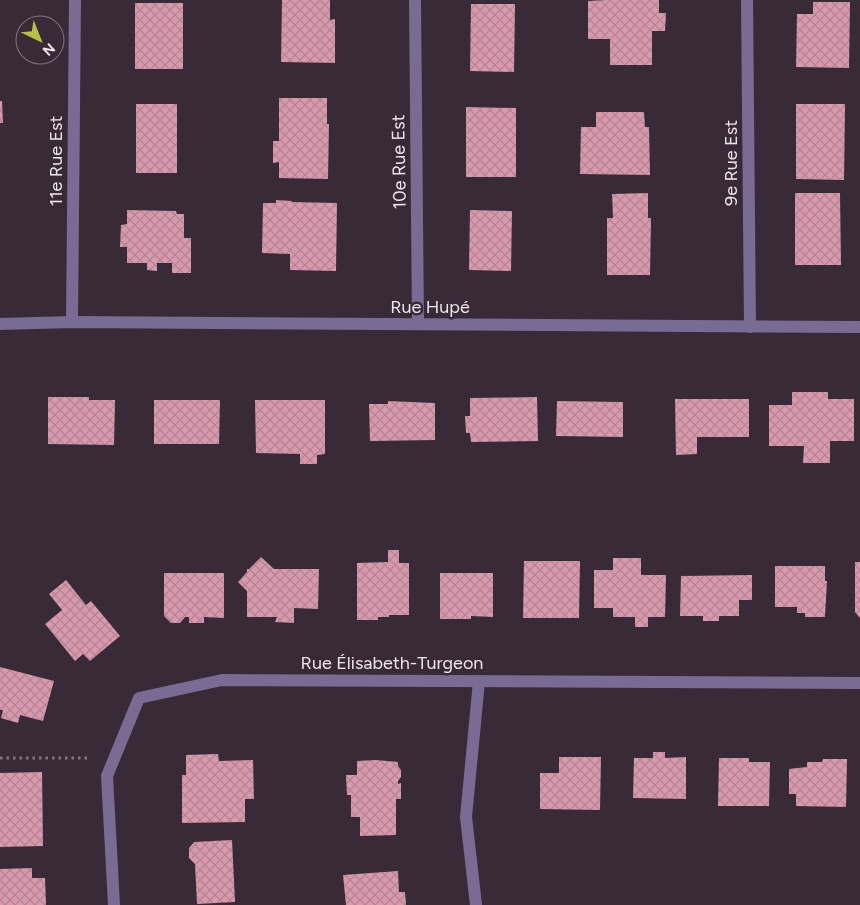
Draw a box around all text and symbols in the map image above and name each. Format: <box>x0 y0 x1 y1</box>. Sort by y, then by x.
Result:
north arrow <box>15 15 65 65</box>
text: N <box>39 39 58 59</box>
street label: 10e Rue Est <box>387 114 411 210</box>
street label: 11e Rue Est <box>45 116 67 206</box>
street label: 9e Rue Est <box>720 120 742 206</box>
street label: Rue Hupé <box>390 296 470 318</box>
street label: Rue Élisabeth-Turgeon <box>301 652 483 674</box>

